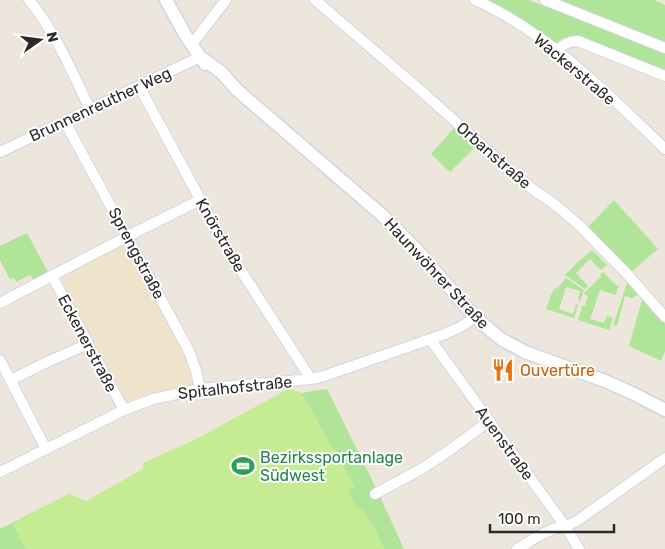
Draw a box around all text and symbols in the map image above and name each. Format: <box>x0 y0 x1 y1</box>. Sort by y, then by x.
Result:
north arrow <box>15 15 65 65</box>
text: N <box>43 30 62 44</box>
street label: Wackerstraße <box>530 30 619 109</box>
street label: Brunnenreuther Weg <box>26 63 174 146</box>
street label: Orbanstraße <box>453 118 535 193</box>
street label: Knörstraße <box>192 195 249 276</box>
street label: Sprengstraße <box>104 204 169 302</box>
street label: Haunwöhrer Straße <box>380 214 493 333</box>
street label: Eckenerstraße <box>54 291 121 395</box>
restaurant icon: Ouvertüre <box>490 357 516 383</box>
place label: Ouvertüre <box>520 361 595 380</box>
street label: Spitalhofstraße <box>177 372 293 403</box>
street label: Auenstraße <box>471 403 538 484</box>
place label: Bezirkssportanlage Südwest <box>260 448 403 485</box>
sports icon: Bezirkssportanlage Südwest <box>230 453 256 479</box>
scale bar <box>490 502 614 534</box>
text: 100 m <box>498 510 540 528</box>

